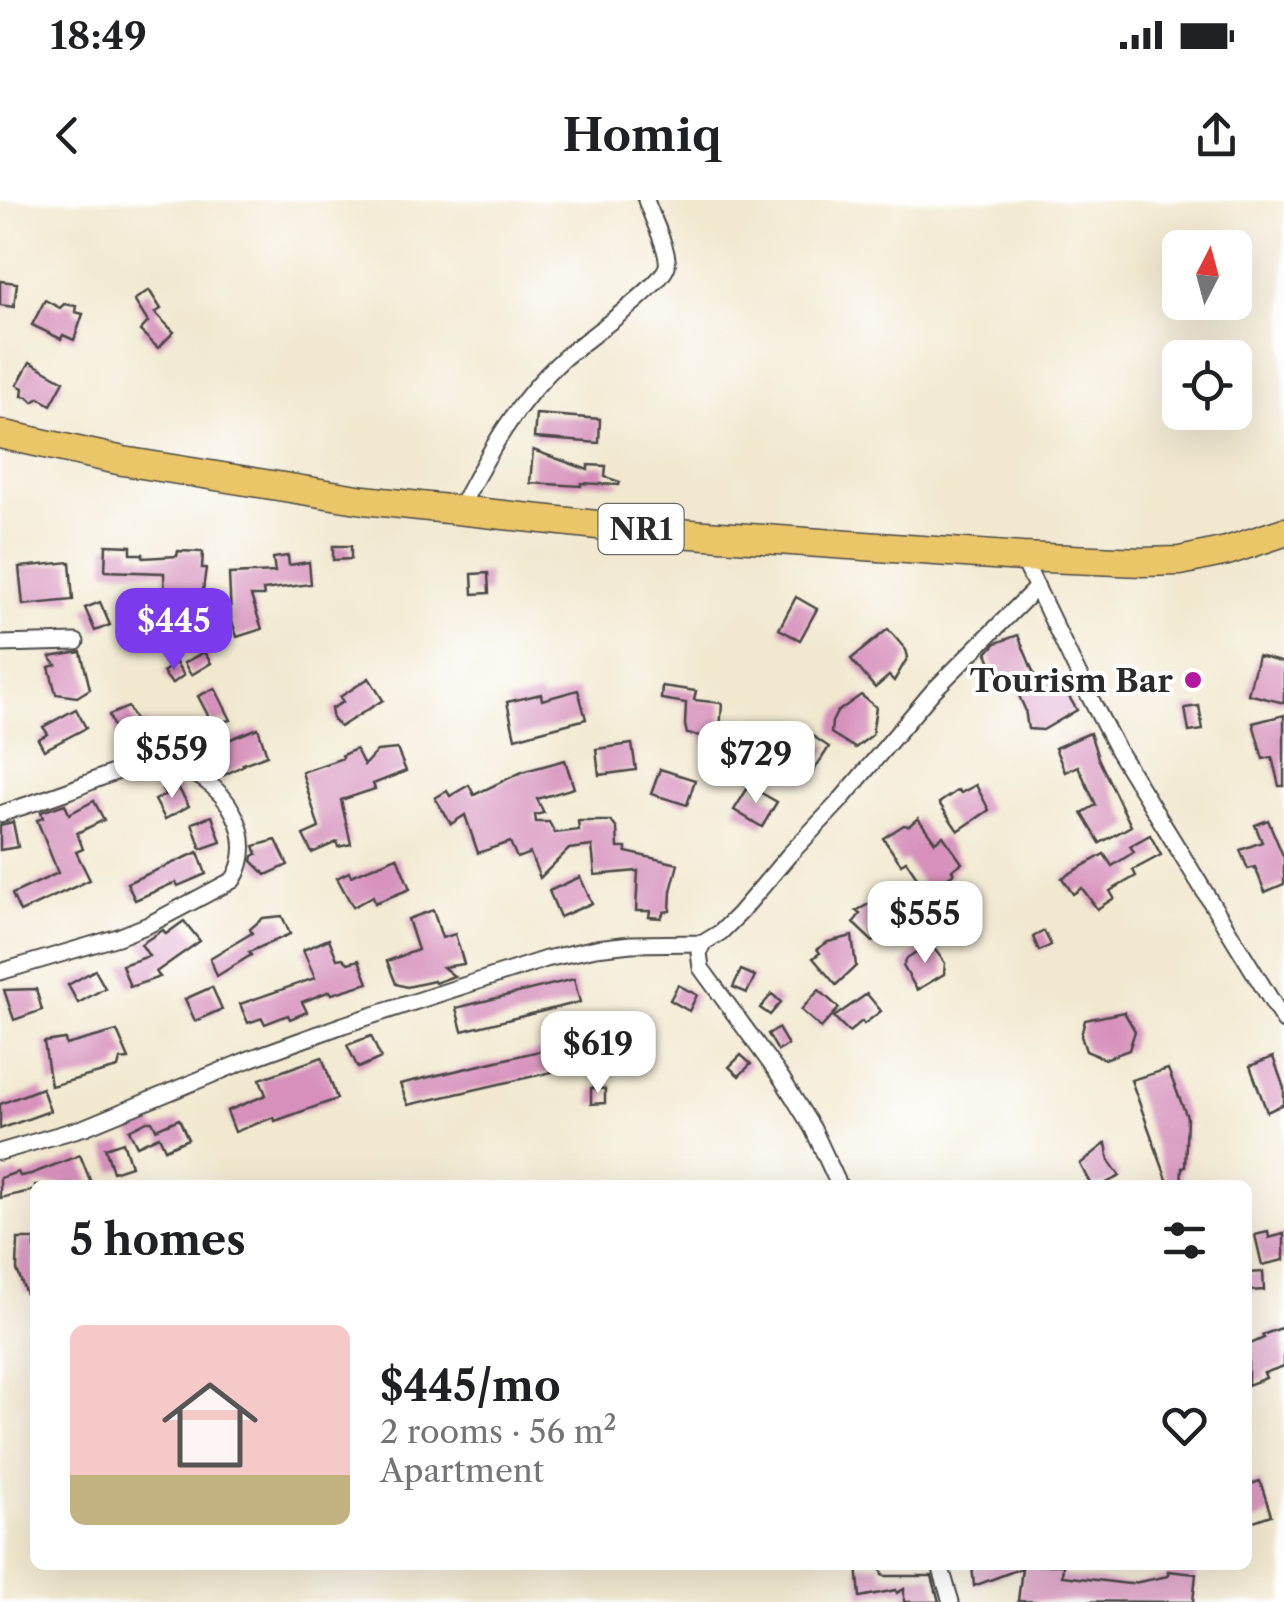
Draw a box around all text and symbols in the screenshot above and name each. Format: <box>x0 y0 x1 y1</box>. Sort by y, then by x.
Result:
text: 18:49 <box>50 12 147 59</box>
text: Homiq <box>562 107 722 163</box>
icon: back <box>40 108 95 163</box>
icon: share <box>1189 108 1244 163</box>
north arrow <box>1162 230 1252 320</box>
map controls <box>1162 230 1252 430</box>
button: locate <box>1162 340 1252 430</box>
road number: NR1 <box>598 504 684 554</box>
pin: $445 <box>115 588 233 673</box>
text: $445 <box>137 601 211 640</box>
place label: Tourism Bar <box>970 661 1173 700</box>
marker: Tourism Bar <box>1182 669 1204 691</box>
pin: $559 <box>113 716 231 801</box>
pin: $729 <box>697 721 815 806</box>
text: $559 <box>136 729 208 768</box>
text: $729 <box>720 734 792 773</box>
pin: $555 <box>866 881 984 966</box>
text: $555 <box>890 894 960 933</box>
pin: $619 <box>539 1011 657 1096</box>
text: $619 <box>563 1024 633 1063</box>
icon: filters <box>1157 1213 1212 1268</box>
text: 5 homes <box>70 1214 246 1266</box>
text: $445/mo <box>380 1360 561 1412</box>
icon: home <box>150 1365 270 1485</box>
icon: heart <box>1157 1398 1212 1453</box>
text: 2 rooms · 56 m² <box>380 1412 617 1451</box>
text: Apartment <box>380 1451 544 1490</box>

